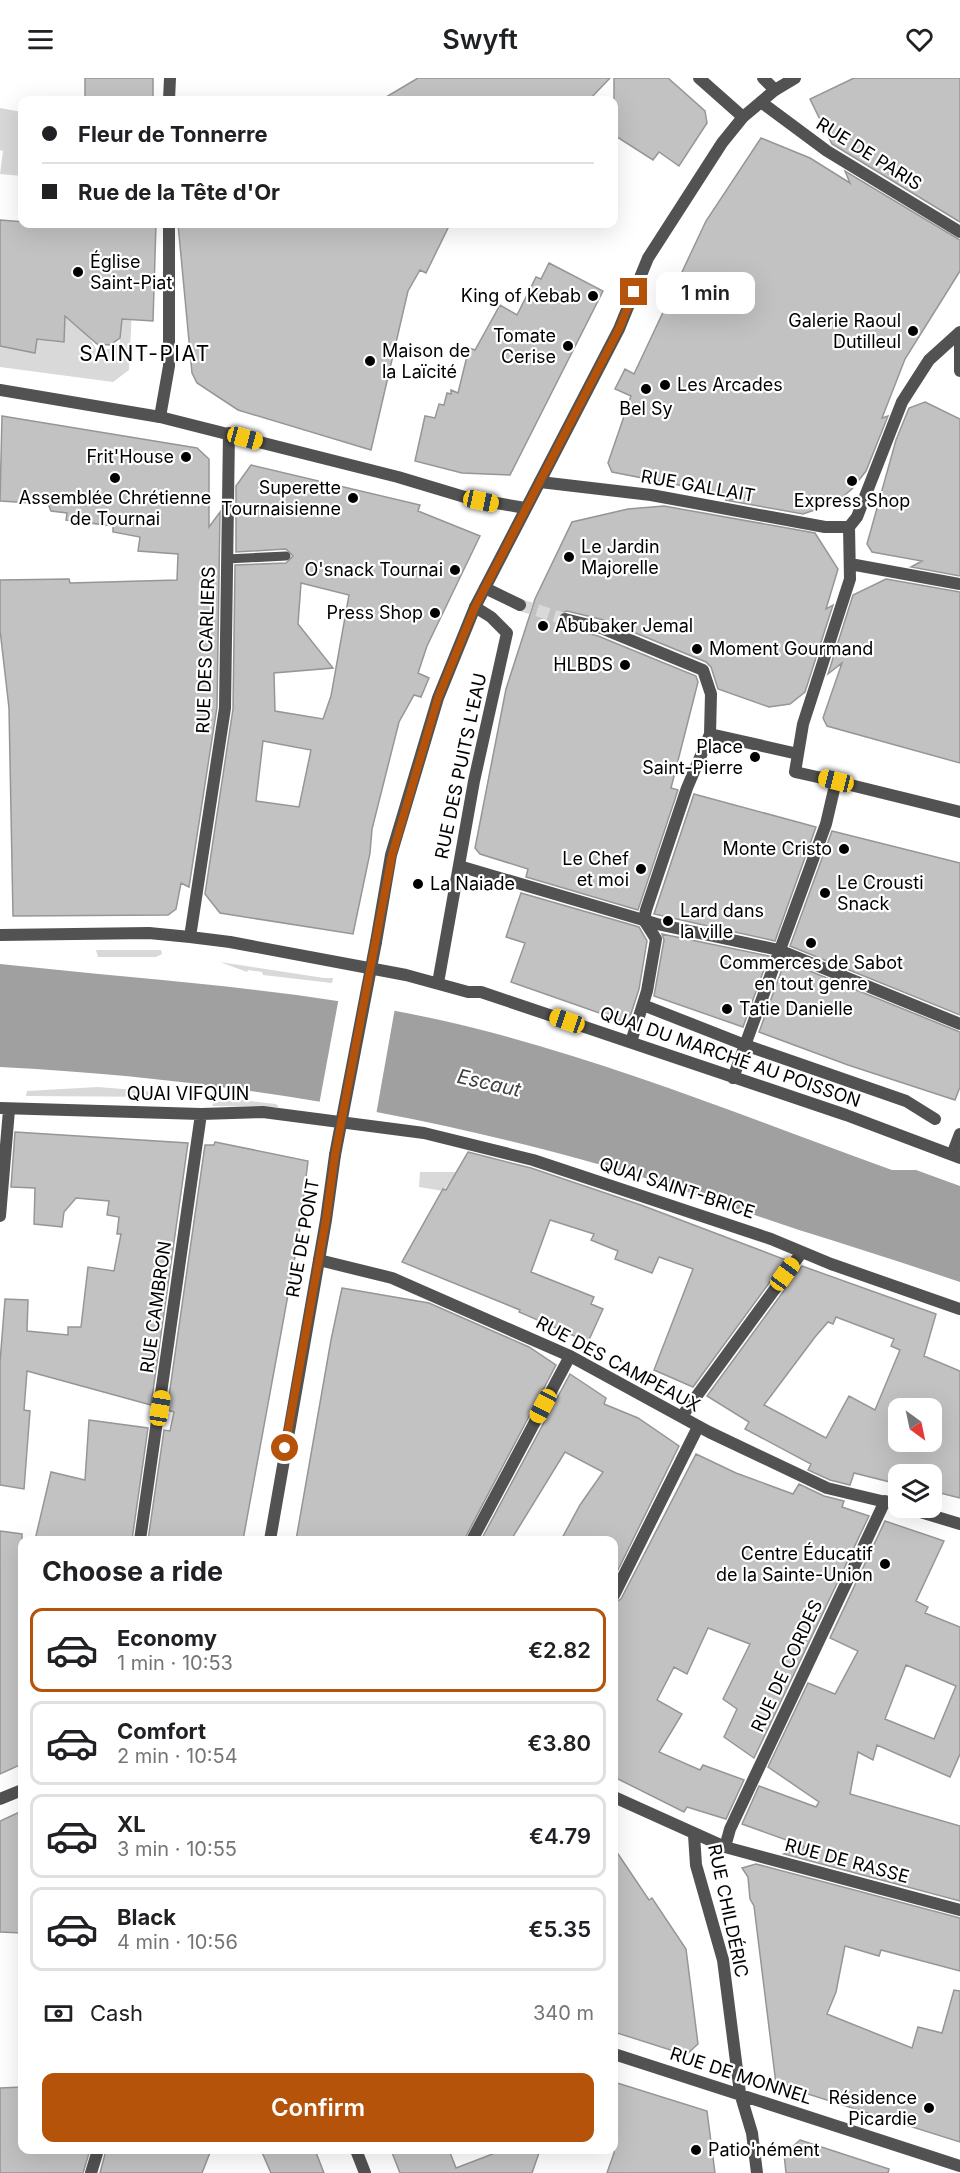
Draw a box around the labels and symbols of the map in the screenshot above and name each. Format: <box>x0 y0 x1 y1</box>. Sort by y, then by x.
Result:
street label: RUE DE PARIS <box>813 113 926 194</box>
place label: Église Saint-Piat <box>90 250 172 293</box>
marker: Église Saint-Piat <box>71 265 85 279</box>
callout: 1 min <box>655 271 754 313</box>
route end <box>620 278 647 305</box>
place label: King of Kebab <box>461 285 581 306</box>
marker: King of Kebab <box>586 289 600 303</box>
place label: Galerie Raoul Dutilleul <box>788 310 901 352</box>
marker: Galerie Raoul Dutilleul <box>906 324 920 338</box>
place label: Tomate Cerise <box>493 325 556 367</box>
marker: Tomate Cerise <box>561 339 575 353</box>
place label: Maison de la Laïcité <box>382 340 470 382</box>
district label: SAINT-PIAT <box>79 341 211 366</box>
marker: Maison de la Laïcité <box>363 354 377 368</box>
place label: Les Arcades <box>677 374 783 395</box>
marker: Les Arcades <box>658 378 672 392</box>
marker: Bel Sy <box>639 382 653 396</box>
place label: Bel Sy <box>619 398 673 419</box>
car <box>225 425 265 451</box>
place label: Frit'House <box>86 446 174 467</box>
marker: Frit'House <box>179 450 193 464</box>
street label: RUE GALLAIT <box>639 465 757 506</box>
marker: Assemblée Chrétienne de Tournai <box>108 471 122 485</box>
marker: Express Shop <box>845 474 859 488</box>
place label: Superette Tournaisienne <box>221 477 341 519</box>
place label: Assemblée Chrétienne de Tournai <box>19 487 211 529</box>
car <box>462 488 500 514</box>
place label: Express Shop <box>794 490 910 511</box>
marker: Superette Tournaisienne <box>346 491 360 505</box>
place label: Le Jardin Majorelle <box>581 536 660 578</box>
marker: Le Jardin Majorelle <box>562 550 576 564</box>
place label: O'snack Tournai <box>305 559 443 580</box>
marker: O'snack Tournai <box>448 563 462 577</box>
street label: RUE DES CARLIERS <box>192 566 219 734</box>
place label: Press Shop <box>326 602 423 623</box>
marker: Press Shop <box>428 606 442 620</box>
place label: Abubaker Jemal <box>555 615 693 636</box>
marker: Abubaker Jemal <box>536 619 550 633</box>
place label: Moment Gourmand <box>709 638 873 659</box>
marker: Moment Gourmand <box>690 642 704 656</box>
place label: HLBDS <box>553 654 613 675</box>
marker: HLBDS <box>618 658 632 672</box>
street label: RUE DES PUITS L'EAU <box>431 671 490 861</box>
place label: Place Saint-Pierre <box>642 736 743 778</box>
marker: Place Saint-Pierre <box>748 750 762 764</box>
car <box>816 768 856 794</box>
place label: Monte Cristo <box>722 838 832 859</box>
marker: Monte Cristo <box>837 842 851 856</box>
place label: Le Chef et moi <box>562 848 629 890</box>
marker: Le Chef et moi <box>634 862 648 876</box>
place label: Le Crousti Snack <box>837 872 924 914</box>
place label: La Naiade <box>430 873 515 894</box>
marker: La Naiade <box>411 877 425 891</box>
marker: Le Crousti Snack <box>818 886 832 900</box>
place label: Lard dans la ville <box>680 900 764 942</box>
marker: Lard dans la ville <box>661 914 675 928</box>
marker: Commerces de Sabot en tout genre <box>804 936 818 950</box>
place label: Commerces de Sabot en tout genre <box>719 952 903 994</box>
place label: Tatie Danielle <box>739 998 853 1019</box>
street label: QUAI DU MARCHÉ AU POISSON <box>597 1001 864 1111</box>
marker: Tatie Danielle <box>720 1002 734 1016</box>
car <box>547 1007 587 1035</box>
water label: Escaut <box>455 1064 524 1102</box>
street label: QUAI VIFQUIN <box>127 1083 249 1104</box>
street label: QUAI SAINT-BRICE <box>597 1152 758 1223</box>
street label: RUE DE PONT <box>282 1177 323 1299</box>
street label: RUE CAMBRON <box>136 1240 175 1374</box>
car <box>767 1254 803 1294</box>
street label: RUE DES CAMPEAUX <box>533 1311 704 1416</box>
car <box>527 1386 559 1426</box>
car <box>148 1389 172 1427</box>
north arrow <box>888 1398 942 1452</box>
route start <box>271 1434 298 1461</box>
place label: Centre Éducatif de la Sainte-Union <box>716 1542 873 1585</box>
marker: Centre Éducatif de la Sainte-Union <box>878 1557 892 1571</box>
street label: RUE DE CORDES <box>747 1596 826 1735</box>
street label: RUE DE RASSE <box>783 1834 912 1887</box>
street label: RUE CHILDÉRIC <box>704 1842 754 1979</box>
street label: RUE DE MONNEL <box>668 2043 815 2108</box>
place label: Résidence Picardie <box>828 2087 917 2129</box>
marker: Résidence Picardie <box>922 2101 936 2115</box>
place label: Patio'nément <box>708 2139 820 2160</box>
marker: Patio'nément <box>689 2143 703 2157</box>

